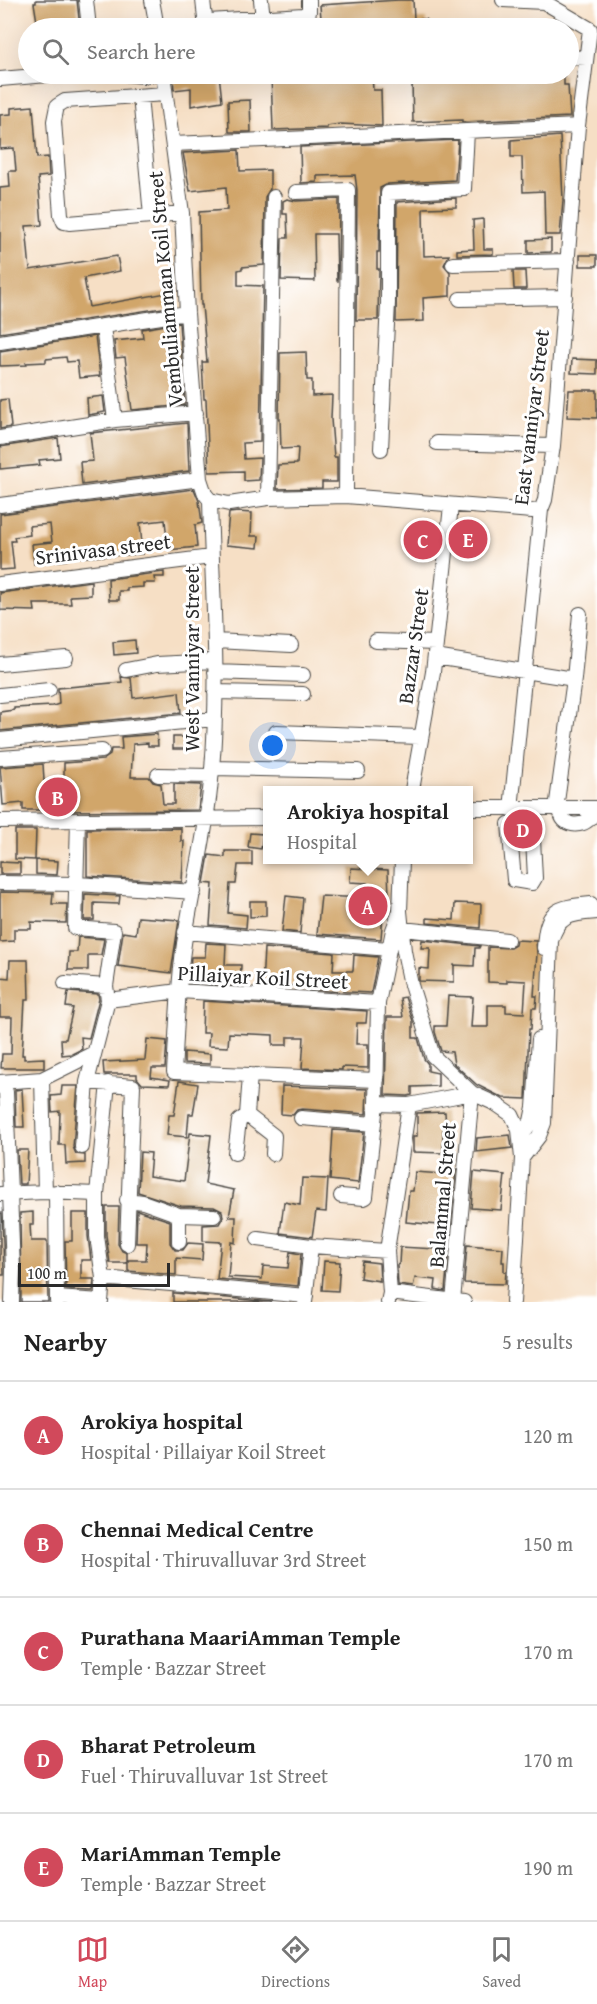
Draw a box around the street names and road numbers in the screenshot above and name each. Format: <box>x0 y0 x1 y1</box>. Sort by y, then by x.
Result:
street label: Vembuliamman Koil Street <box>139 169 191 408</box>
street label: East vanniyar Street <box>505 327 557 507</box>
street label: Srinivasa street <box>33 525 173 573</box>
street label: West Vanniyar Street <box>176 566 207 752</box>
street label: Bazzar Street <box>390 586 437 706</box>
street label: Pillaiyar Koil Street <box>177 957 350 997</box>
street label: Balammal Street <box>420 1121 464 1269</box>

